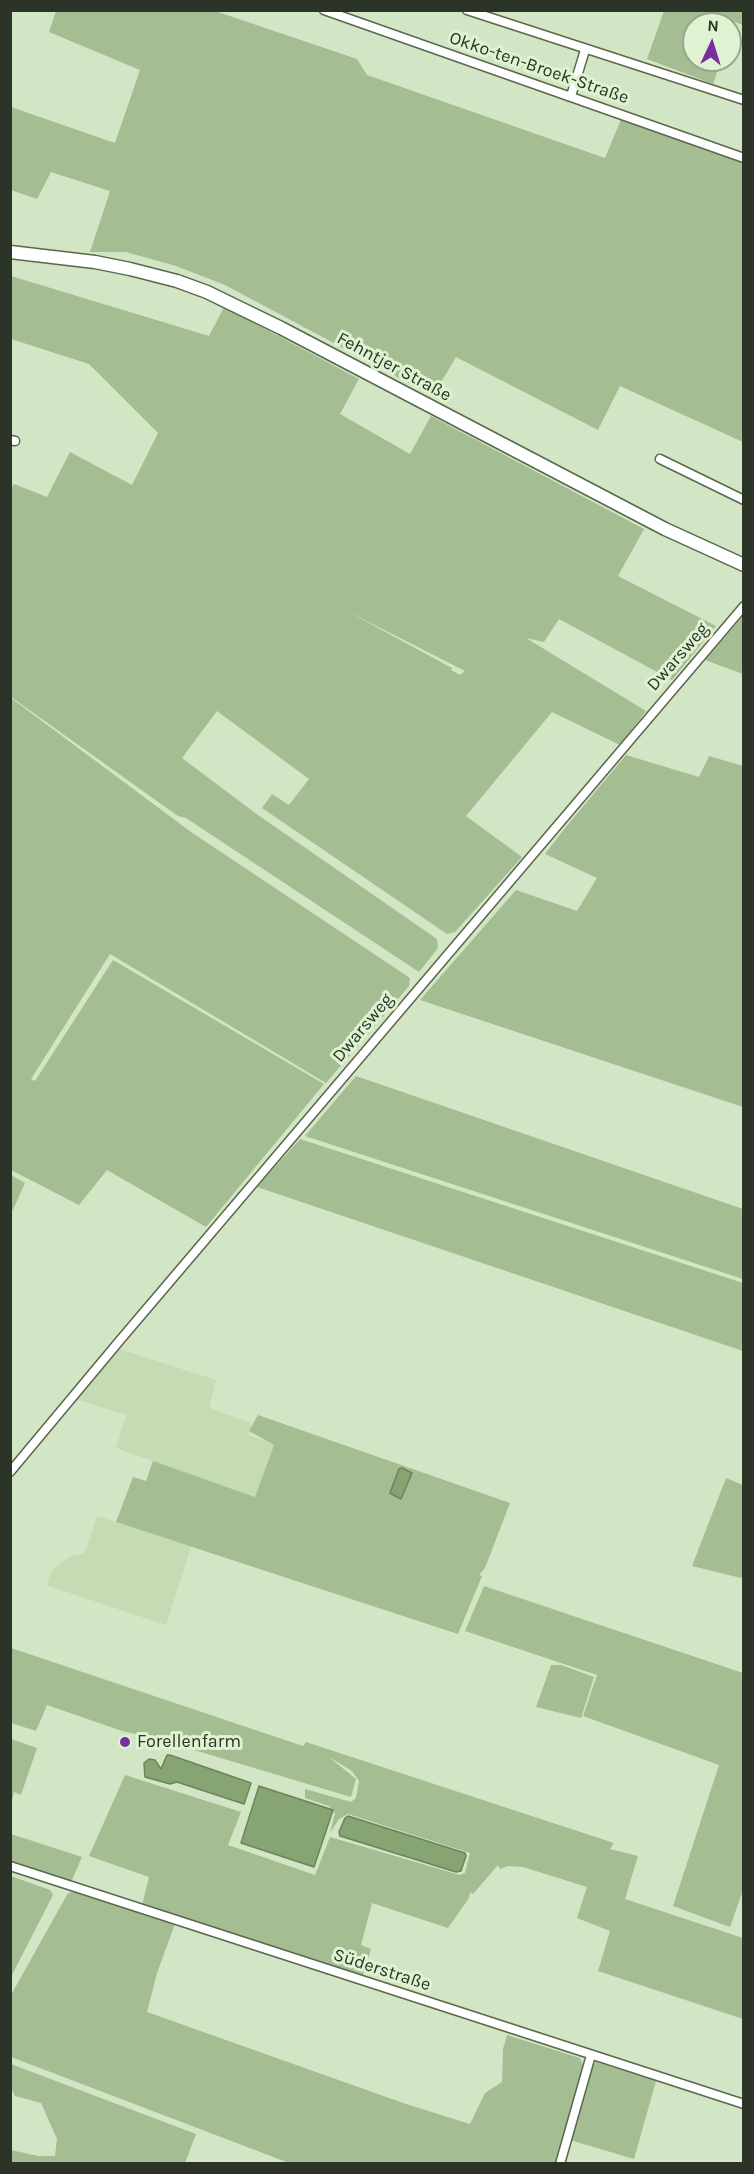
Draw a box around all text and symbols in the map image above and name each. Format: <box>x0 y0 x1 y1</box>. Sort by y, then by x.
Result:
north arrow <box>682 12 742 72</box>
text: N <box>707 16 720 35</box>
street label: Okko-ten-Broek-Straße <box>446 27 632 109</box>
street label: Fehntjer Straße <box>333 328 455 406</box>
street label: Dwarsweg <box>643 619 713 695</box>
street label: Dwarsweg <box>328 989 398 1067</box>
place label: Forellenfarm <box>137 1731 241 1753</box>
marker: Forellenfarm <box>118 1735 132 1749</box>
street label: Süderstraße <box>331 1944 433 1996</box>

